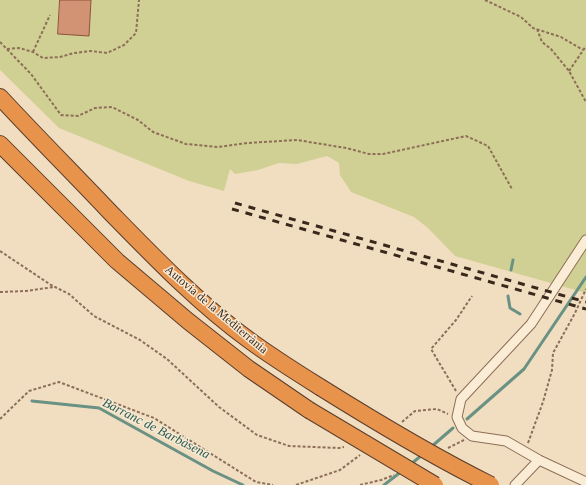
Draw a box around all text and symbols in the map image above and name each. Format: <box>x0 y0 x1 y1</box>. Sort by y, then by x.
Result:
street label: Autovia de la Mediterrània <box>162 263 270 357</box>
water label: Barranc de Barbàsena <box>100 395 212 463</box>

